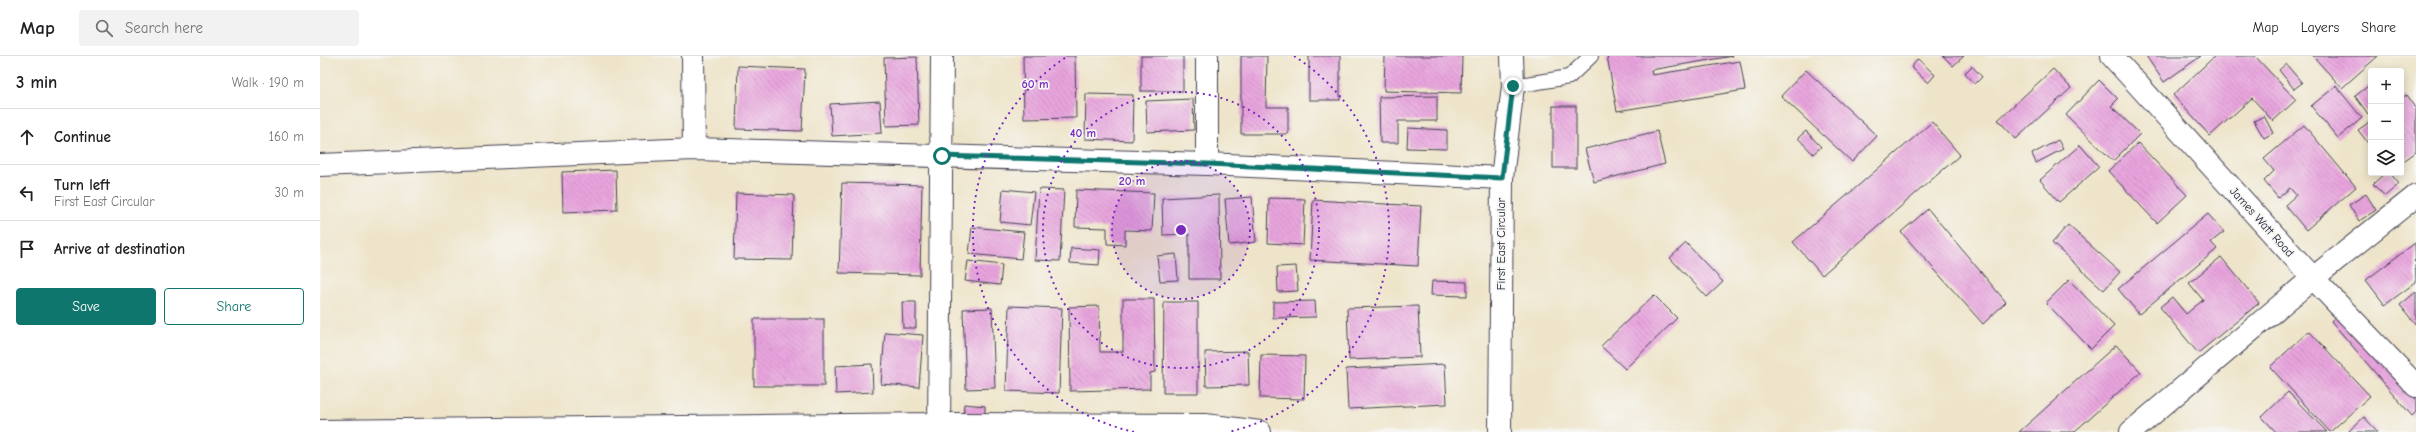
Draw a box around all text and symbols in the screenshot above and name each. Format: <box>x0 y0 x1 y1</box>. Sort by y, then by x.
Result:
search box <box>79 10 359 46</box>
text: Map <box>20 17 55 39</box>
icon: search <box>93 17 115 39</box>
text: Search here <box>125 19 203 37</box>
text: Map <box>2252 19 2279 36</box>
text: Layers <box>2301 19 2339 36</box>
text: Share <box>2361 19 2396 36</box>
map controls <box>2368 68 2404 176</box>
button: + <box>2368 68 2404 104</box>
text: 3 min <box>16 73 57 92</box>
text: Walk · 190 m <box>232 75 304 90</box>
text: 60 m <box>1022 77 1048 91</box>
route end <box>1504 77 1522 95</box>
button: − <box>2368 104 2404 140</box>
icon: ahead <box>16 126 38 148</box>
text: 40 m <box>1070 126 1096 140</box>
text: Continue <box>54 128 111 146</box>
text: 160 m <box>269 129 304 144</box>
button: layers <box>2368 140 2404 176</box>
route start <box>933 147 951 165</box>
text: 20 m <box>1119 174 1145 188</box>
text: Turn left <box>54 176 110 194</box>
icon: left <box>16 182 38 204</box>
street label: James Watt Road <box>2227 184 2297 260</box>
text: 30 m <box>274 185 304 200</box>
text: First East Circular <box>54 194 154 209</box>
street label: First East Circular <box>1494 197 1508 290</box>
centre of rings <box>1174 223 1188 237</box>
icon: arrive <box>16 238 38 260</box>
text: Arrive at destination <box>54 240 185 258</box>
button: Save <box>16 288 156 325</box>
button: Share <box>164 288 304 325</box>

